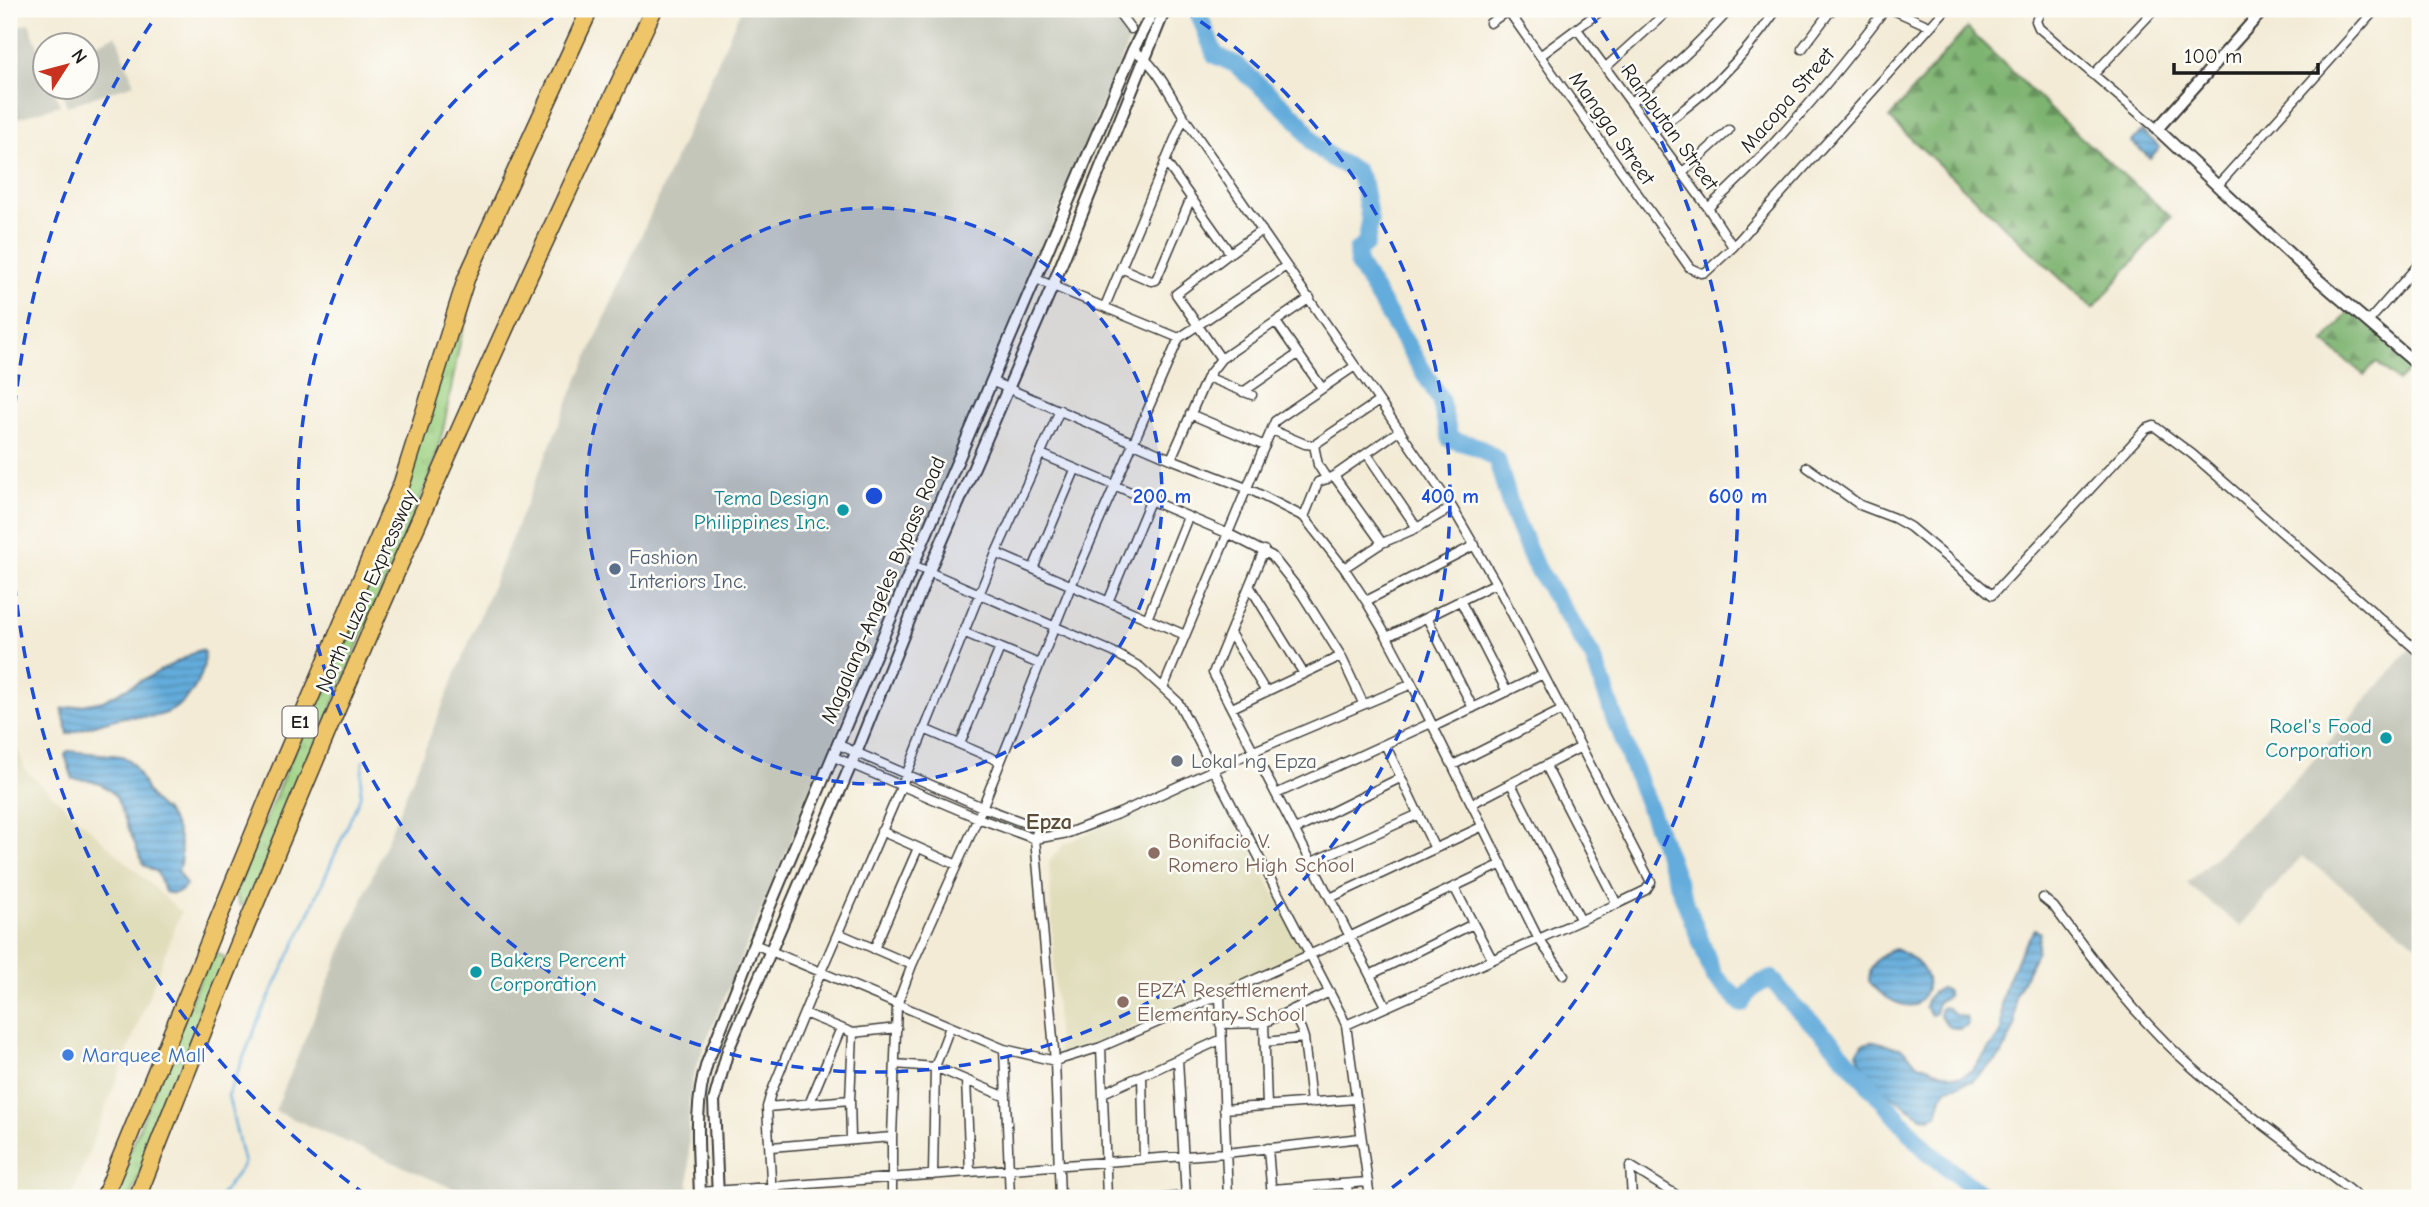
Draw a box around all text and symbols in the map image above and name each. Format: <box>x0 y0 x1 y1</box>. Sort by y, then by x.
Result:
north arrow <box>32 32 102 102</box>
scale bar <box>2174 32 2317 76</box>
street label: Macopa Street <box>1735 42 1840 157</box>
text: 100 m <box>2184 44 2242 68</box>
text: N <box>66 45 91 68</box>
street label: Rambutan Street <box>1616 59 1724 195</box>
street label: Mangga Street <box>1564 67 1660 190</box>
street label: Magalang-Angeles Bypass Road <box>816 453 950 727</box>
centre of rings <box>862 484 886 508</box>
text: 200 m <box>1133 484 1191 508</box>
text: 400 m <box>1421 484 1479 508</box>
text: 600 m <box>1708 484 1768 508</box>
street label: North Luzon Expressway <box>311 486 422 696</box>
place label: Tema Design Philippines Inc. <box>694 486 829 534</box>
marker: Tema Design Philippines Inc. <box>835 502 851 518</box>
place label: Fashion Interiors Inc. <box>629 545 746 593</box>
marker: Fashion Interiors Inc. <box>607 561 623 577</box>
road number: E1 <box>282 706 318 737</box>
place label: Roel's Food Corporation <box>2265 714 2372 762</box>
marker: Roel's Food Corporation <box>2378 730 2394 746</box>
place label: Lokal ng Epza <box>1191 749 1317 773</box>
marker: Lokal ng Epza <box>1169 753 1185 769</box>
district label: Epza <box>1026 808 1072 835</box>
place label: Bonifacio V. Romero High School <box>1168 829 1355 877</box>
marker: Bonifacio V. Romero High School <box>1146 845 1162 861</box>
place label: Bakers Percent Corporation <box>490 948 627 996</box>
marker: Bakers Percent Corporation <box>468 964 484 980</box>
place label: EPZA Resettlement Elementary School <box>1137 978 1308 1026</box>
marker: EPZA Resettlement Elementary School <box>1115 994 1131 1010</box>
place label: Marquee Mall <box>82 1043 206 1067</box>
marker: Marquee Mall <box>60 1047 76 1063</box>

